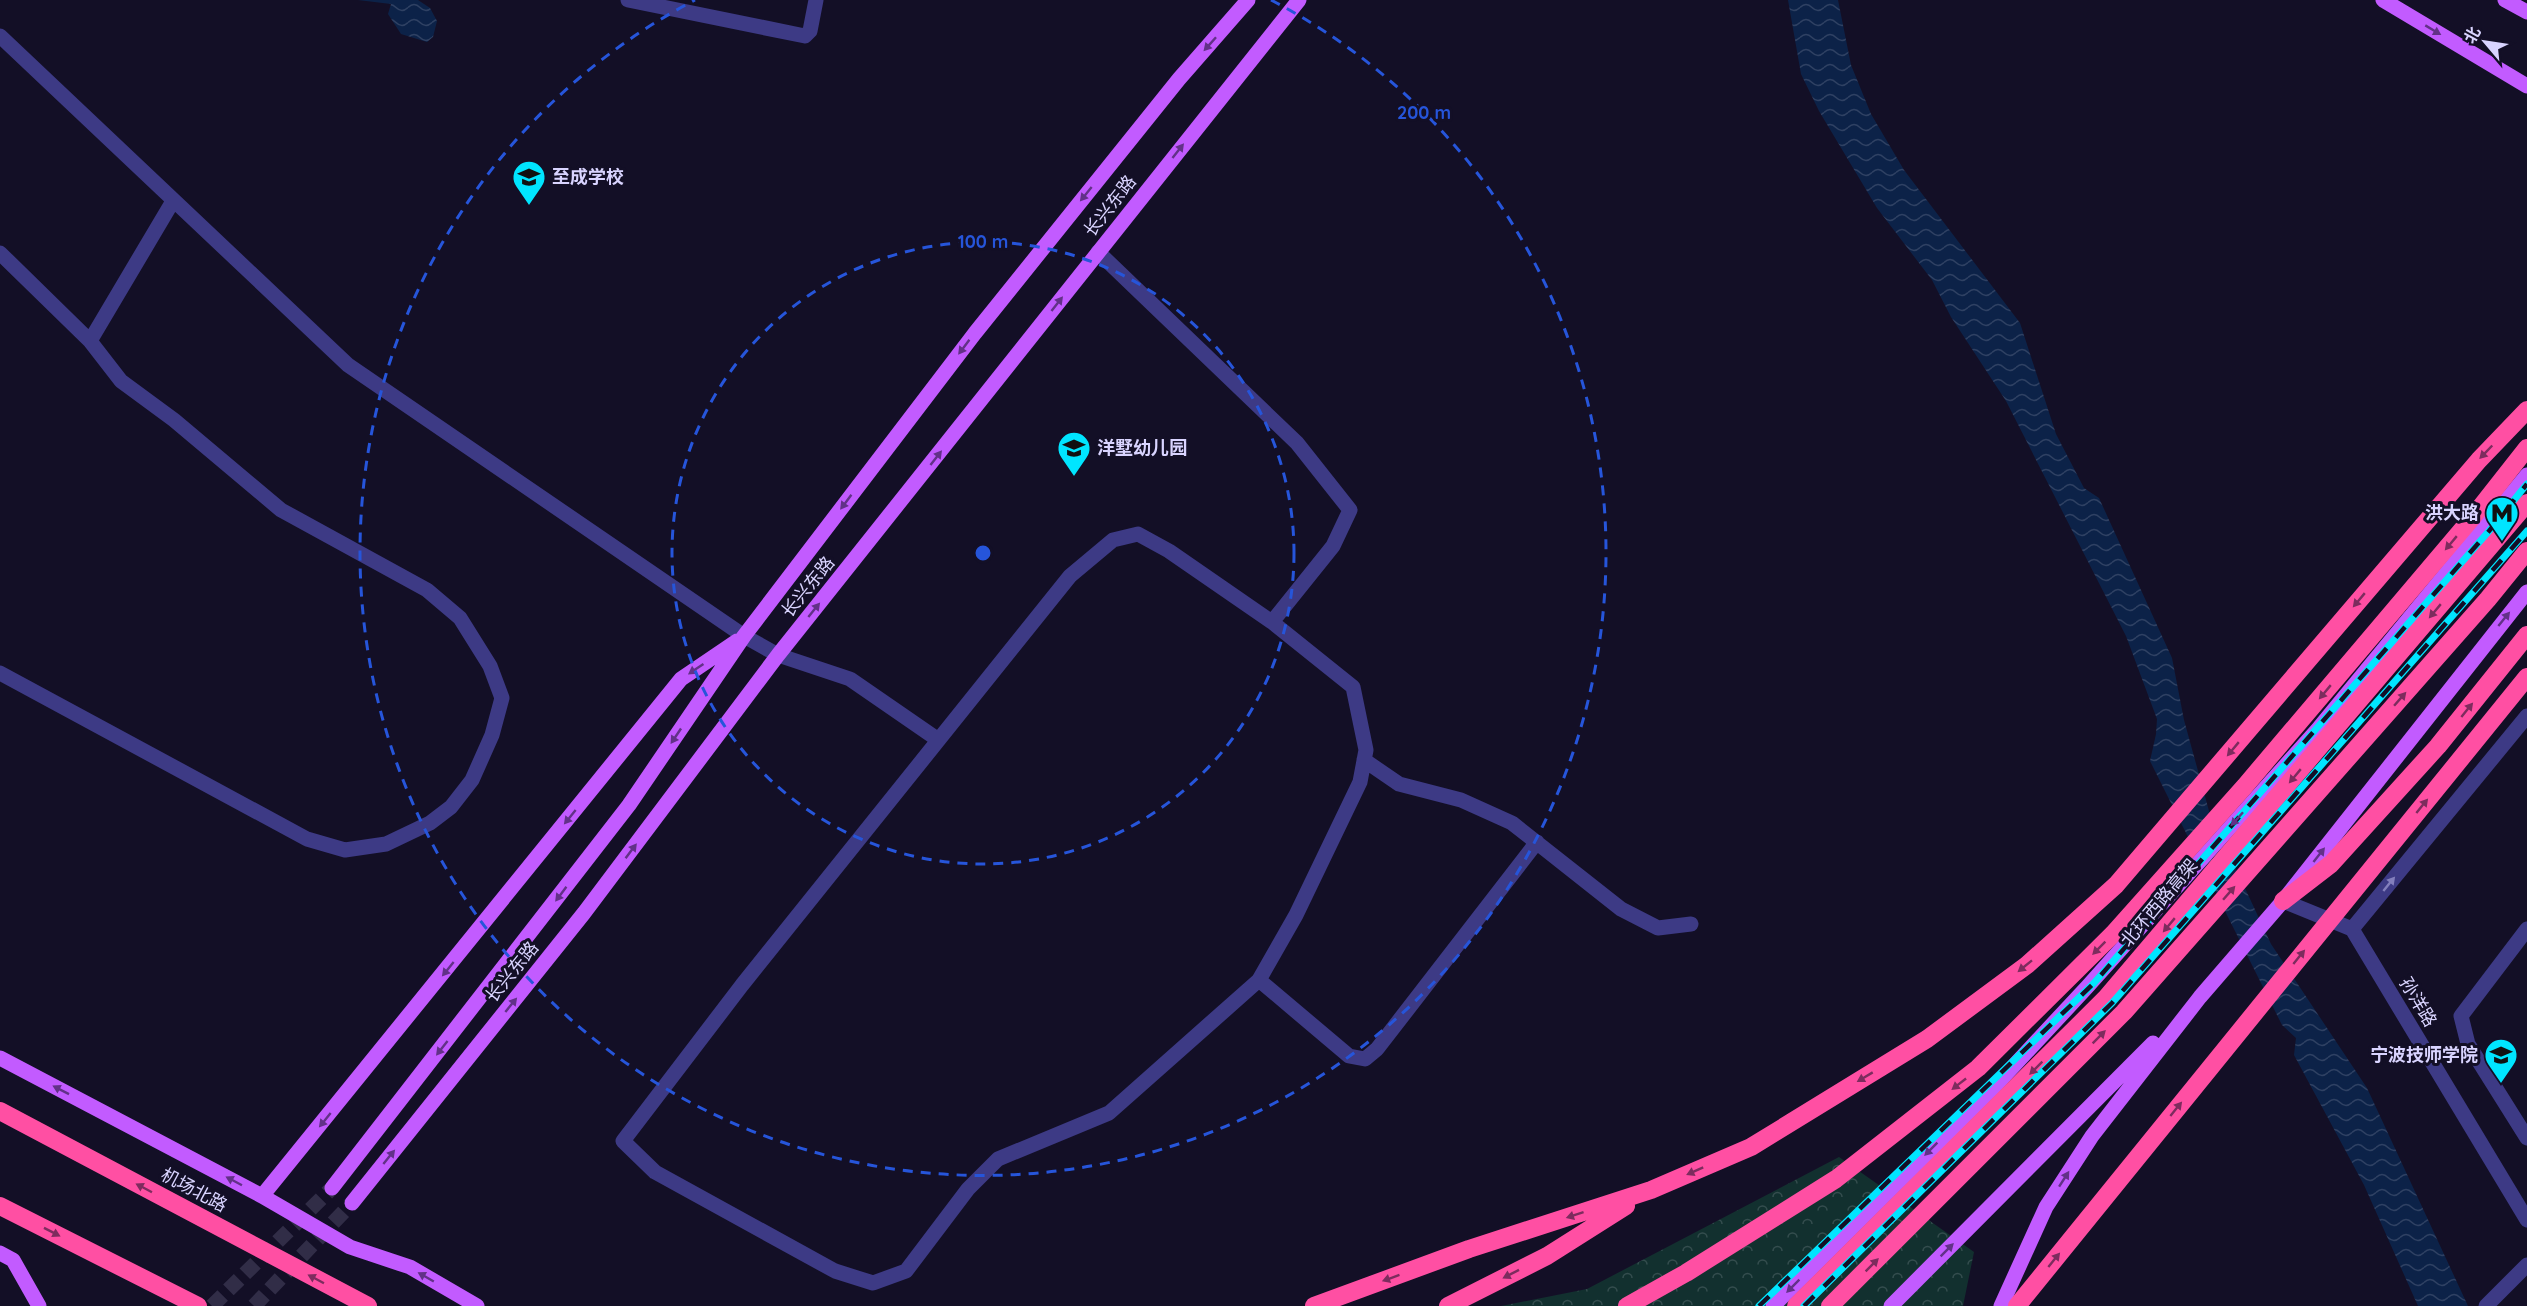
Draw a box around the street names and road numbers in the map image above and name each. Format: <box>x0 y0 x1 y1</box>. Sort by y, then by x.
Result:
street label: 长兴东路 <box>1078 170 1141 241</box>
street label: 长兴东路 <box>776 551 839 622</box>
street label: 北环西路高架 <box>2115 854 2202 951</box>
street label: 长兴东路 <box>480 936 543 1007</box>
street label: 孙洋路 <box>2395 973 2442 1031</box>
street label: 机场北路 <box>157 1163 231 1217</box>

